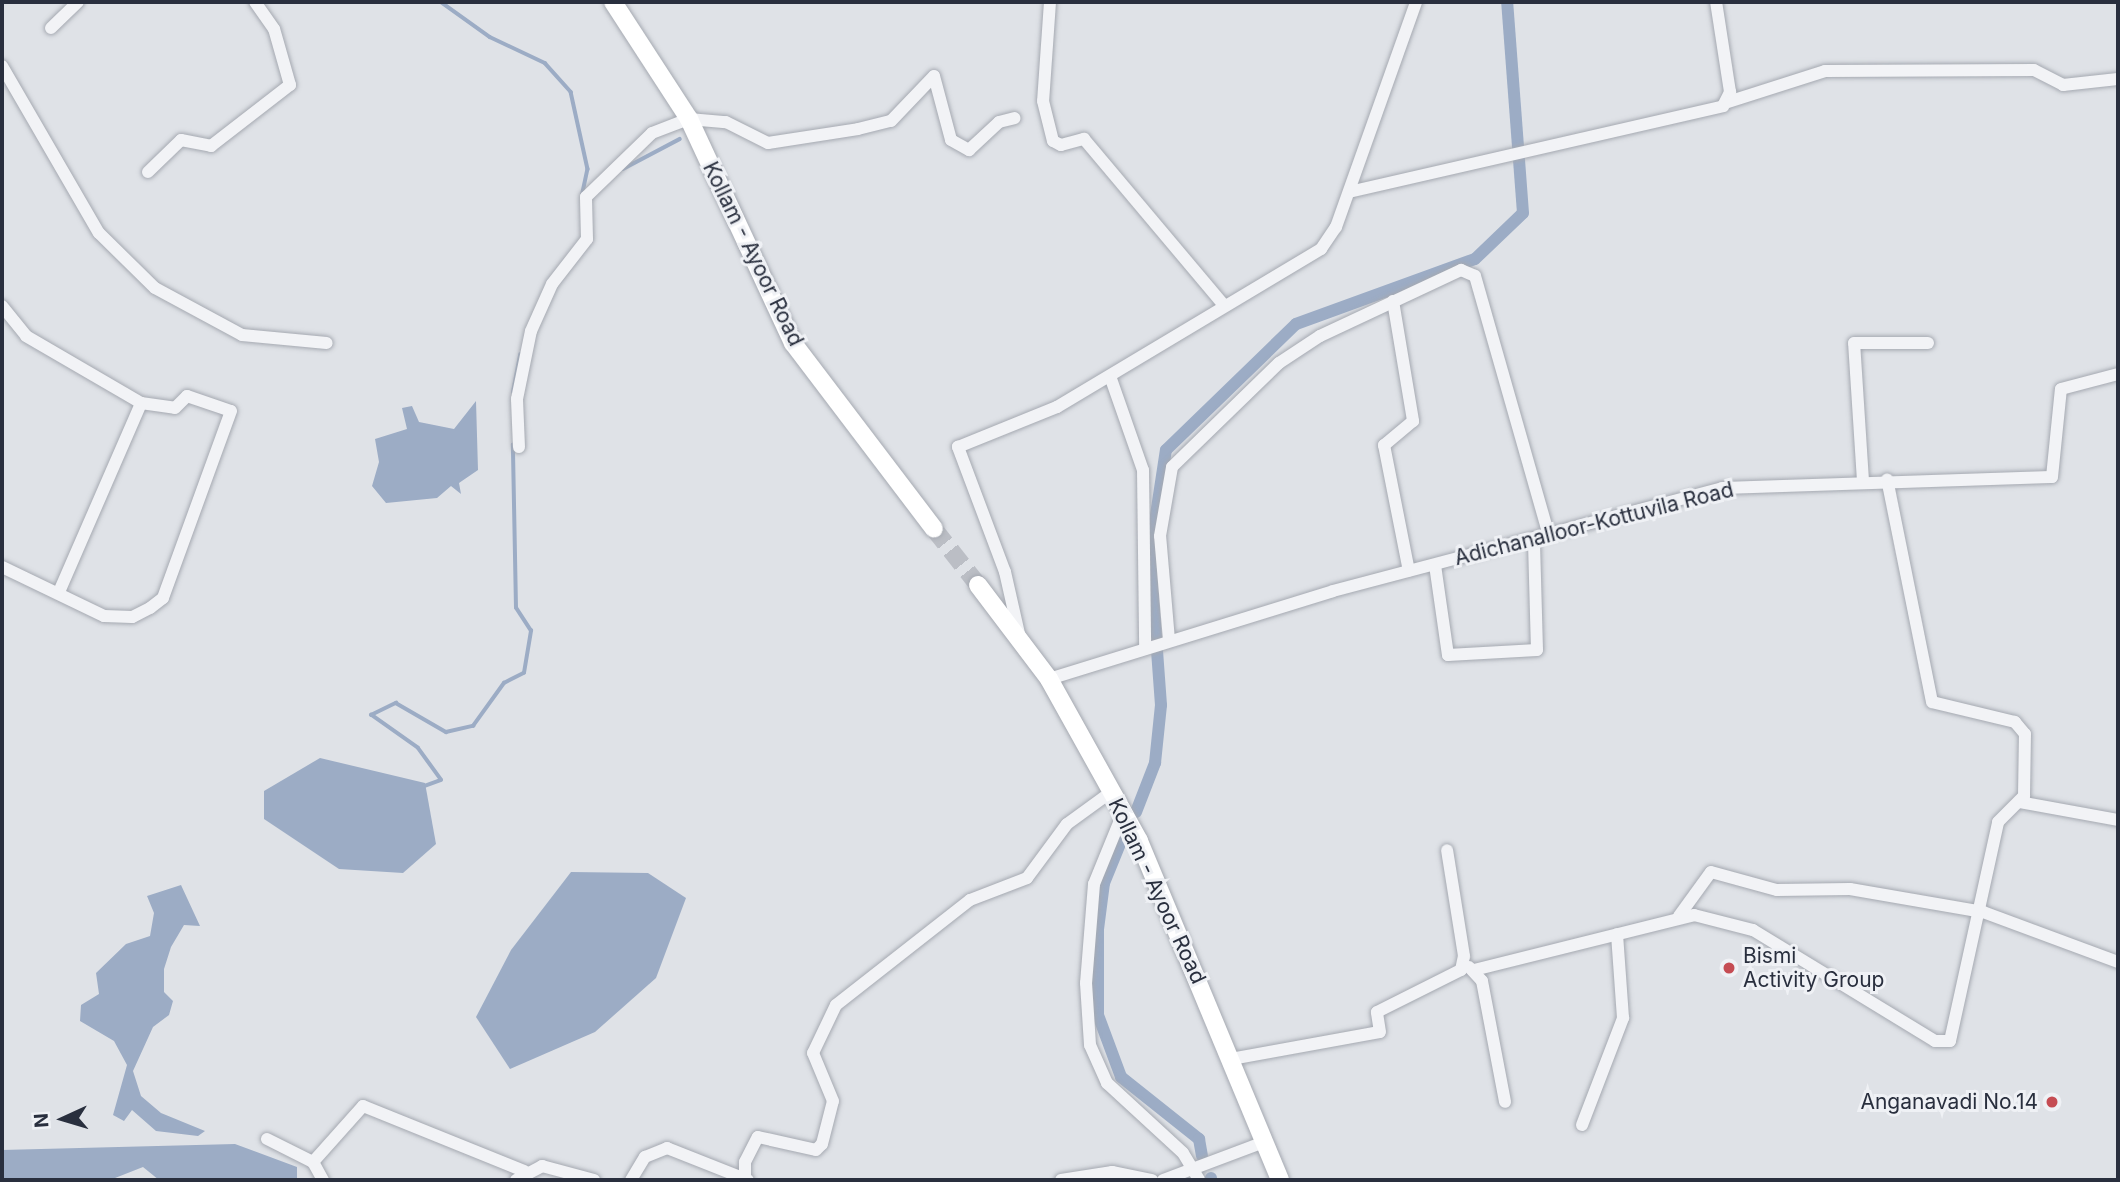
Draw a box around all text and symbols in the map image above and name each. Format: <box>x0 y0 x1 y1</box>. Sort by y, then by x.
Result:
street label: Kollam - Ayoor Road <box>697 158 809 350</box>
street label: Adichanalloor-Kottuvila Road <box>1452 477 1736 571</box>
street label: Kollam - Ayoor Road <box>1103 794 1211 988</box>
place label: Bismi Activity Group <box>1743 943 1884 993</box>
marker: Bismi Activity Group <box>1721 960 1737 976</box>
north arrow <box>28 1084 98 1154</box>
place label: Anganavadi No.14 <box>1860 1089 2038 1115</box>
marker: Anganavadi No.14 <box>2044 1094 2060 1110</box>
text: N <box>30 1112 54 1129</box>

